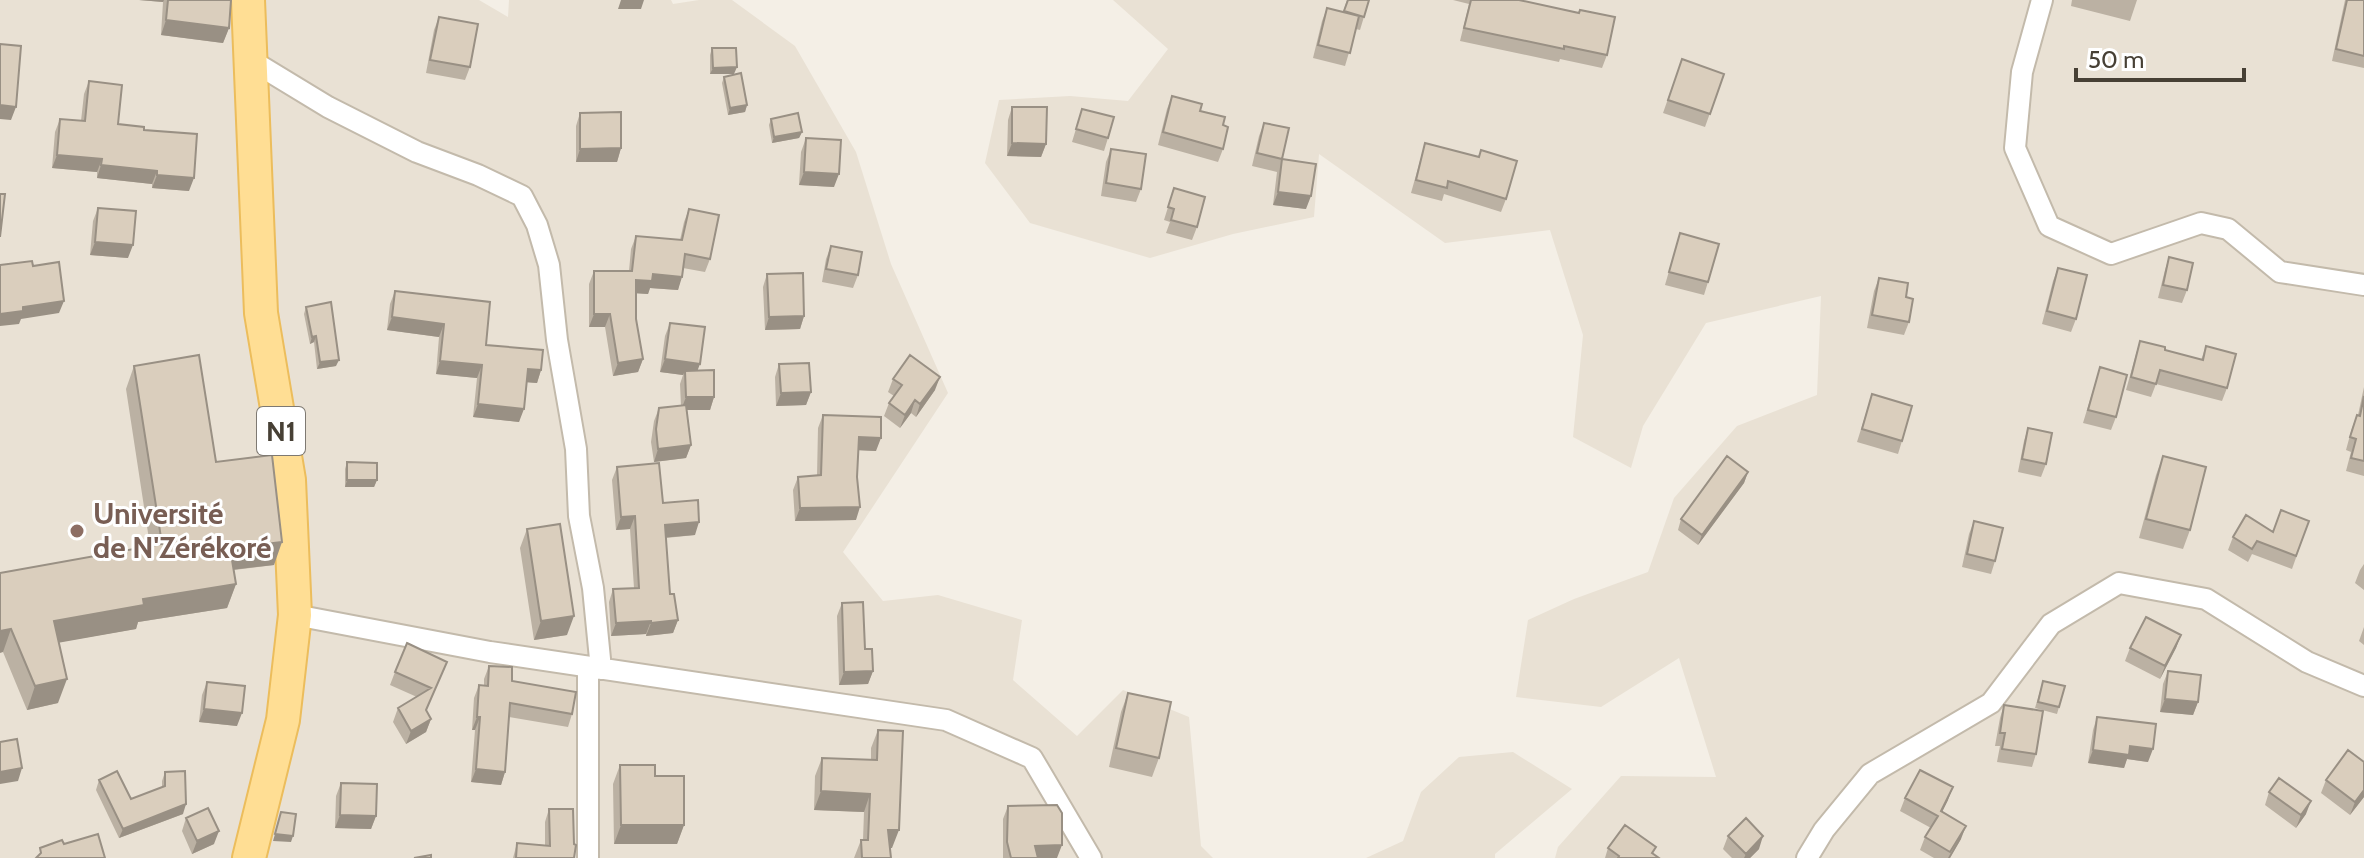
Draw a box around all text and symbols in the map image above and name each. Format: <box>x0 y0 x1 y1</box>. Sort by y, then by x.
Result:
scale bar <box>2076 32 2244 82</box>
text: 50 m <box>2088 45 2144 74</box>
road number: N1 <box>257 407 305 455</box>
place label: Université de N'Zérékoré <box>93 495 271 566</box>
marker: Université de N'Zérékoré <box>68 522 86 540</box>

